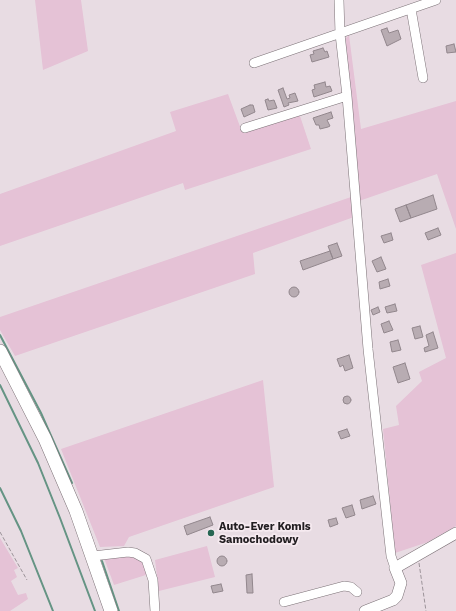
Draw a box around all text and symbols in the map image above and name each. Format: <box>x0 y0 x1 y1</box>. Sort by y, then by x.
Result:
place label: Auto-Ever Komis Samochodowy <box>219 520 311 546</box>
marker: Auto-Ever Komis Samochodowy <box>206 528 216 538</box>

